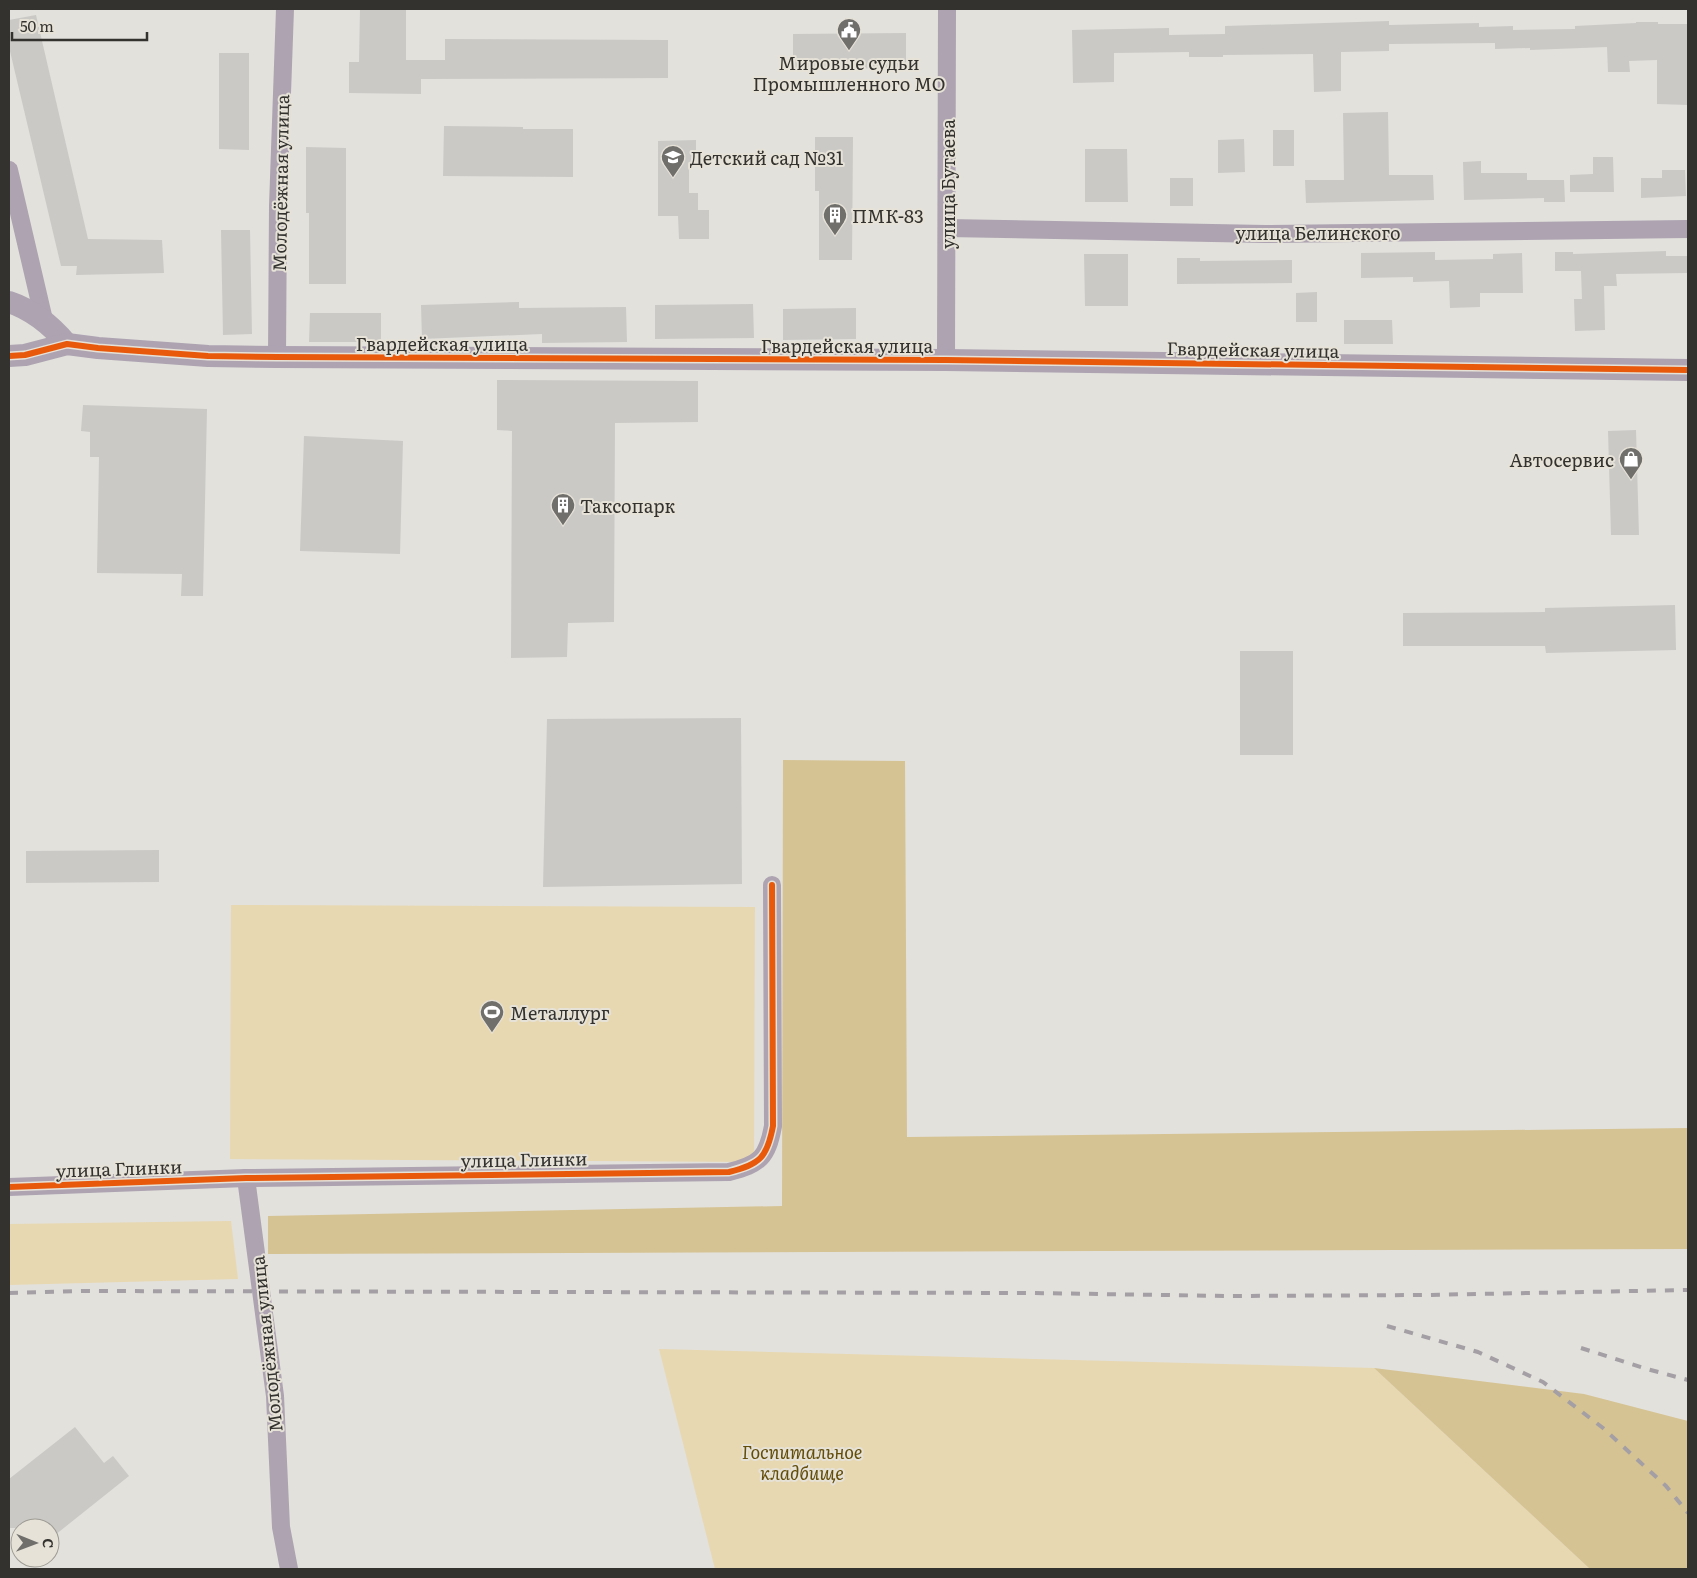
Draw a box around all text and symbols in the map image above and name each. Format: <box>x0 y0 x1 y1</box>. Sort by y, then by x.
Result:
scale bar <box>12 10 148 42</box>
text: 50 m <box>20 14 54 37</box>
public building icon: Мировые судьи Промышленного МО <box>836 17 862 51</box>
place label: Мировые судьи Промышленного МО <box>753 49 945 97</box>
street label: Молодёжная улица <box>265 94 295 272</box>
street label: улица Бутаева <box>934 119 961 249</box>
school or university icon: Детский сад №31 <box>660 144 686 178</box>
place label: Детский сад №31 <box>690 144 843 171</box>
building icon: ПМК-83 <box>822 202 848 236</box>
place label: ПМК-83 <box>852 202 924 229</box>
street label: улица Белинского <box>1235 219 1401 246</box>
street label: Гвардейская улица <box>356 330 529 357</box>
street label: Гвардейская улица <box>761 332 934 359</box>
street label: Гвардейская улица <box>1167 334 1340 364</box>
place label: Автосервис <box>1509 446 1614 473</box>
shop icon: Автосервис <box>1618 446 1644 480</box>
building icon: Таксопарк <box>550 492 576 526</box>
place label: Таксопарк <box>580 492 676 519</box>
sports icon: Металлург <box>479 999 505 1033</box>
place label: Металлург <box>510 999 610 1026</box>
street label: улица Глинки <box>460 1144 588 1174</box>
street label: улица Глинки <box>55 1152 183 1184</box>
street label: Молодёжная улица <box>243 1254 289 1434</box>
park label: Госпитальное кладбище <box>742 1438 862 1486</box>
north arrow <box>10 1518 60 1568</box>
text: С <box>39 1538 59 1548</box>

